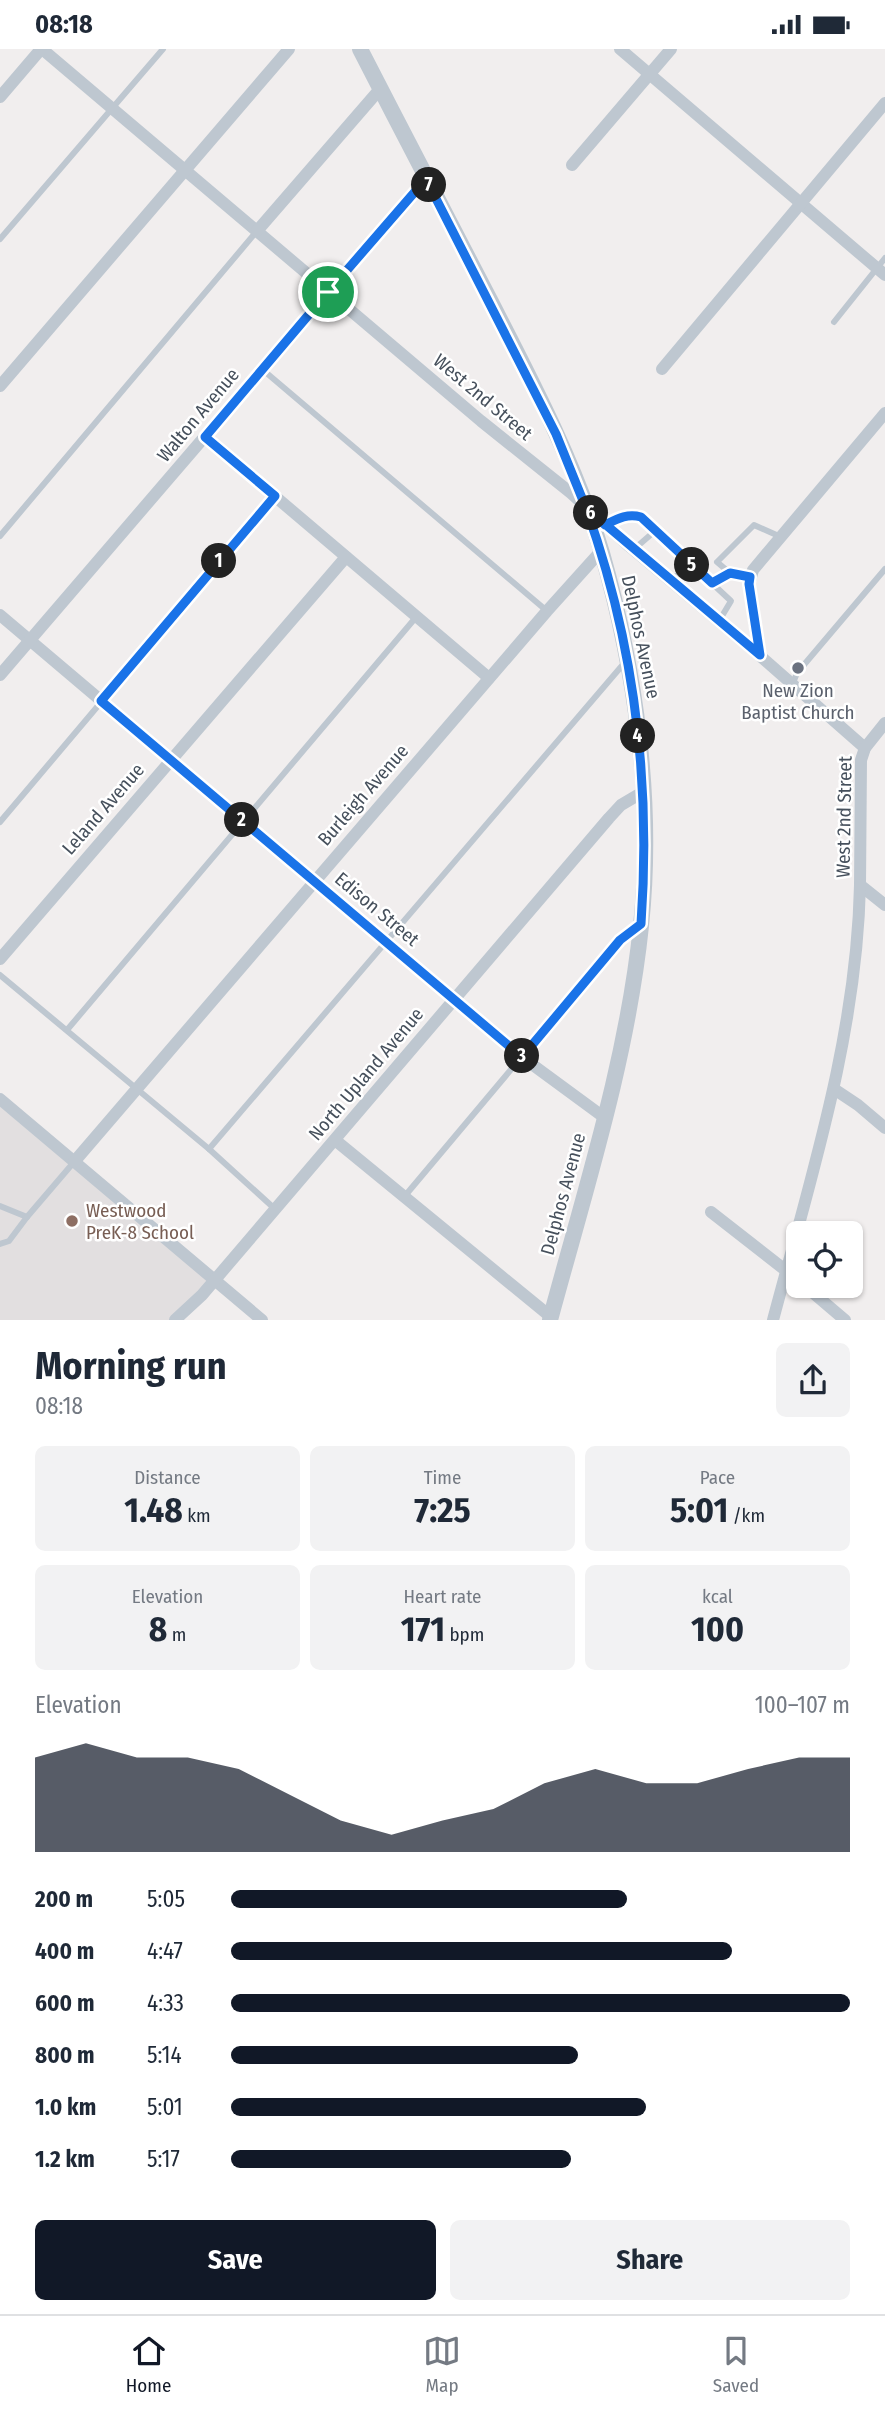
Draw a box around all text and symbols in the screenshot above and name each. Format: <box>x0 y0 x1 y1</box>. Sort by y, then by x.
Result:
text: 08:18 <box>35 9 93 40</box>
pin: 7 <box>412 167 446 203</box>
text: 7 <box>424 173 433 196</box>
pin <box>298 262 358 322</box>
icon: arrive <box>309 273 347 311</box>
street label: West 2nd Street <box>429 349 538 446</box>
street label: Walton Avenue <box>152 363 244 467</box>
pin: 6 <box>574 496 608 531</box>
text: 6 <box>586 501 595 524</box>
pin: 1 <box>202 543 236 579</box>
pin: 5 <box>674 547 710 583</box>
text: 1 <box>214 549 223 572</box>
text: 5 <box>687 553 696 576</box>
street label: Delphos Avenue <box>617 573 665 701</box>
marker: New Zion Baptist Church <box>790 660 806 676</box>
place label: New Zion Baptist Church <box>741 679 855 724</box>
pin: 4 <box>620 719 656 753</box>
text: 4 <box>633 724 642 747</box>
street label: Burleigh Avenue <box>313 740 413 850</box>
street label: West 2nd Street <box>831 755 857 878</box>
street label: Leland Avenue <box>57 759 149 859</box>
pin: 2 <box>224 803 260 837</box>
text: 2 <box>237 808 246 831</box>
street label: Edison Street <box>330 867 424 951</box>
street label: North Upland Avenue <box>304 1003 428 1145</box>
pin: 3 <box>504 1039 540 1073</box>
text: 3 <box>517 1044 526 1067</box>
street label: Delphos Avenue <box>536 1131 590 1257</box>
place label: Westwood PreK-8 School <box>86 1199 194 1244</box>
marker: Westwood PreK-8 School <box>64 1213 80 1229</box>
map controls <box>786 1221 863 1298</box>
button: locate <box>786 1221 863 1298</box>
text: Morning run <box>35 1343 227 1389</box>
button: share <box>776 1343 850 1417</box>
text: 08:18 <box>35 1392 83 1420</box>
text: Distance <box>134 1466 201 1489</box>
text: Time <box>424 1466 461 1489</box>
text: Pace <box>700 1466 735 1489</box>
text: 1.48 <box>124 1489 183 1531</box>
text: 7:25 <box>414 1489 471 1531</box>
text: 5:01 <box>670 1489 728 1531</box>
text: km <box>183 1504 211 1527</box>
text: /km <box>728 1504 765 1527</box>
text: Elevation <box>132 1585 203 1608</box>
text: Heart rate <box>403 1585 482 1608</box>
text: kcal <box>702 1585 733 1608</box>
text: 8 <box>149 1608 167 1650</box>
text: 171 <box>401 1608 445 1650</box>
text: 100 <box>691 1608 744 1650</box>
text: m <box>167 1623 186 1646</box>
text: bpm <box>445 1623 484 1646</box>
text: Elevation <box>35 1691 122 1719</box>
text: 100–107 m <box>755 1691 850 1719</box>
text: 200 m <box>35 1885 93 1913</box>
text: 5:05 <box>147 1885 185 1913</box>
text: 400 m <box>35 1937 94 1965</box>
text: 4:47 <box>147 1937 183 1965</box>
text: 600 m <box>35 1989 94 2017</box>
text: 4:33 <box>147 1989 184 2017</box>
text: 800 m <box>35 2041 95 2069</box>
text: 5:14 <box>147 2041 182 2069</box>
text: 1.0 km <box>35 2093 96 2121</box>
text: 5:01 <box>147 2093 183 2121</box>
text: 1.2 km <box>35 2145 95 2173</box>
text: 5:17 <box>147 2145 180 2173</box>
button: Save <box>35 2220 436 2300</box>
button: Share <box>450 2220 850 2300</box>
tab: Home <box>126 2332 171 2397</box>
tab: Map <box>423 2332 461 2397</box>
tab: Saved <box>713 2332 759 2397</box>

